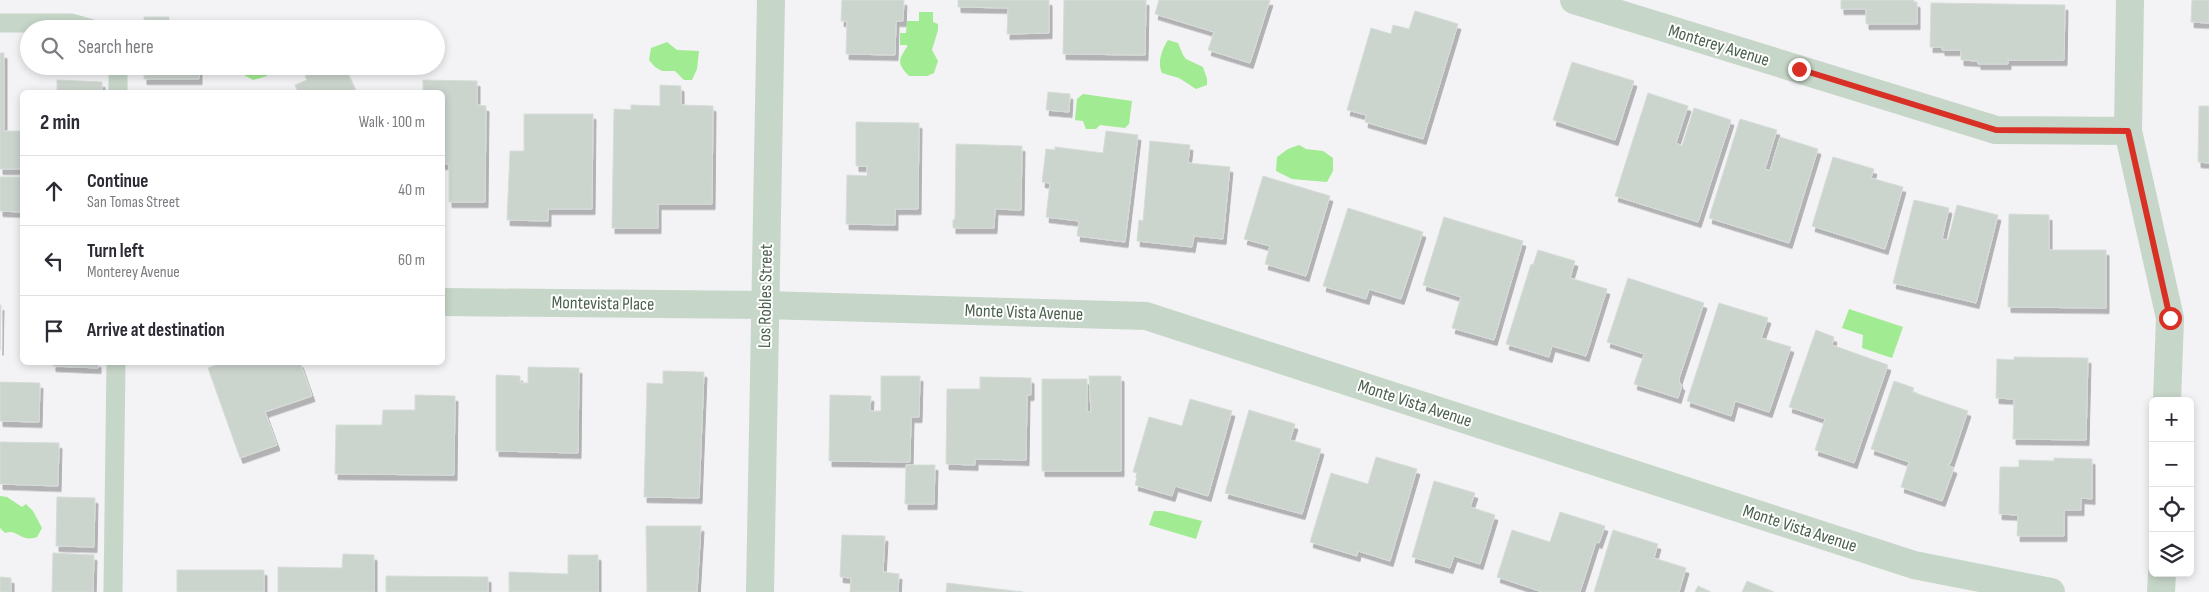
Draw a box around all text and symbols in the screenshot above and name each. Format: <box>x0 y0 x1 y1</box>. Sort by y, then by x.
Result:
search box <box>20 20 445 75</box>
street label: Monterey Avenue <box>1666 20 1772 71</box>
icon: search <box>38 34 66 62</box>
text: Search here <box>78 36 154 59</box>
route end <box>1788 58 1811 81</box>
text: 2 min <box>40 110 80 135</box>
text: Walk · 100 m <box>359 113 425 132</box>
text: Continue <box>87 170 148 193</box>
icon: ahead <box>40 177 68 205</box>
text: 40 m <box>398 181 425 200</box>
text: San Tomas Street <box>87 193 180 212</box>
text: Turn left <box>87 240 144 263</box>
street label: Los Robles Street <box>754 243 777 348</box>
icon: left <box>40 247 68 275</box>
text: 60 m <box>398 251 425 270</box>
text: Monterey Avenue <box>87 263 180 282</box>
street label: Montevista Place <box>551 292 654 315</box>
street label: Monte Vista Avenue <box>964 300 1084 325</box>
route start <box>2159 307 2182 330</box>
icon: arrive <box>40 317 68 345</box>
text: Arrive at destination <box>87 319 225 342</box>
street label: Monte Vista Avenue <box>1355 375 1474 432</box>
map controls <box>2149 397 2194 577</box>
button: + <box>2149 397 2194 442</box>
button: − <box>2149 442 2194 487</box>
button: locate <box>2149 487 2194 532</box>
street label: Monte Vista Avenue <box>1740 500 1859 557</box>
button: layers <box>2149 532 2194 577</box>

